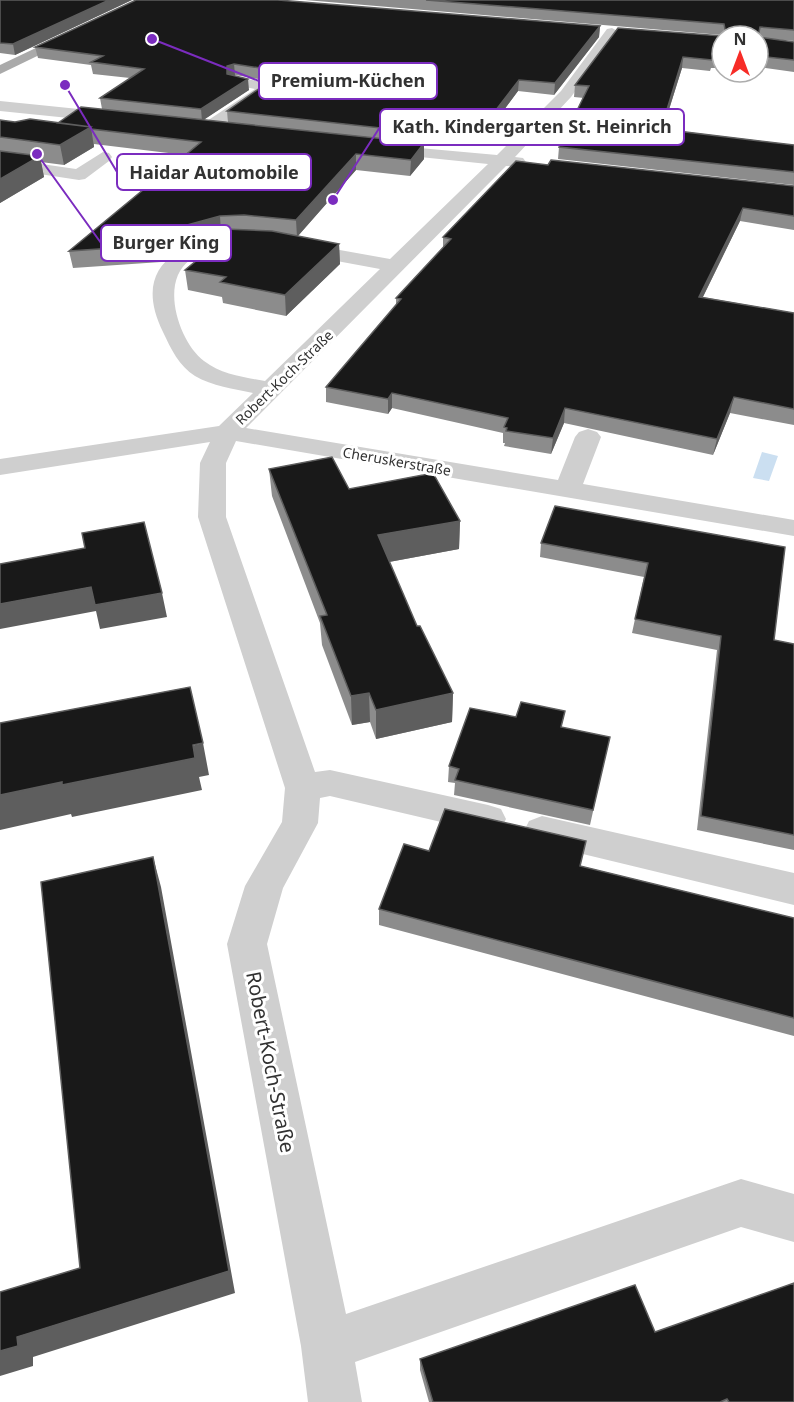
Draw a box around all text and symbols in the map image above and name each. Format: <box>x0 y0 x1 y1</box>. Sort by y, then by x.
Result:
north arrow <box>710 24 770 84</box>
text: N <box>733 28 747 50</box>
callout: Premium-Küchen <box>259 63 437 99</box>
text: Premium-Küchen <box>271 68 425 92</box>
callout: Kath. Kindergarten St. Heinrich <box>380 109 684 145</box>
text: Kath. Kindergarten St. Heinrich <box>392 114 672 138</box>
callout: Haidar Automobile <box>117 154 311 190</box>
text: Haidar Automobile <box>129 160 299 184</box>
callout: Burger King <box>101 225 231 261</box>
text: Burger King <box>113 230 219 254</box>
street label: Robert-Koch-Straße <box>231 325 337 429</box>
street label: Cheruskerstraße <box>341 442 453 480</box>
street label: Robert-Koch-Straße <box>240 969 302 1155</box>

